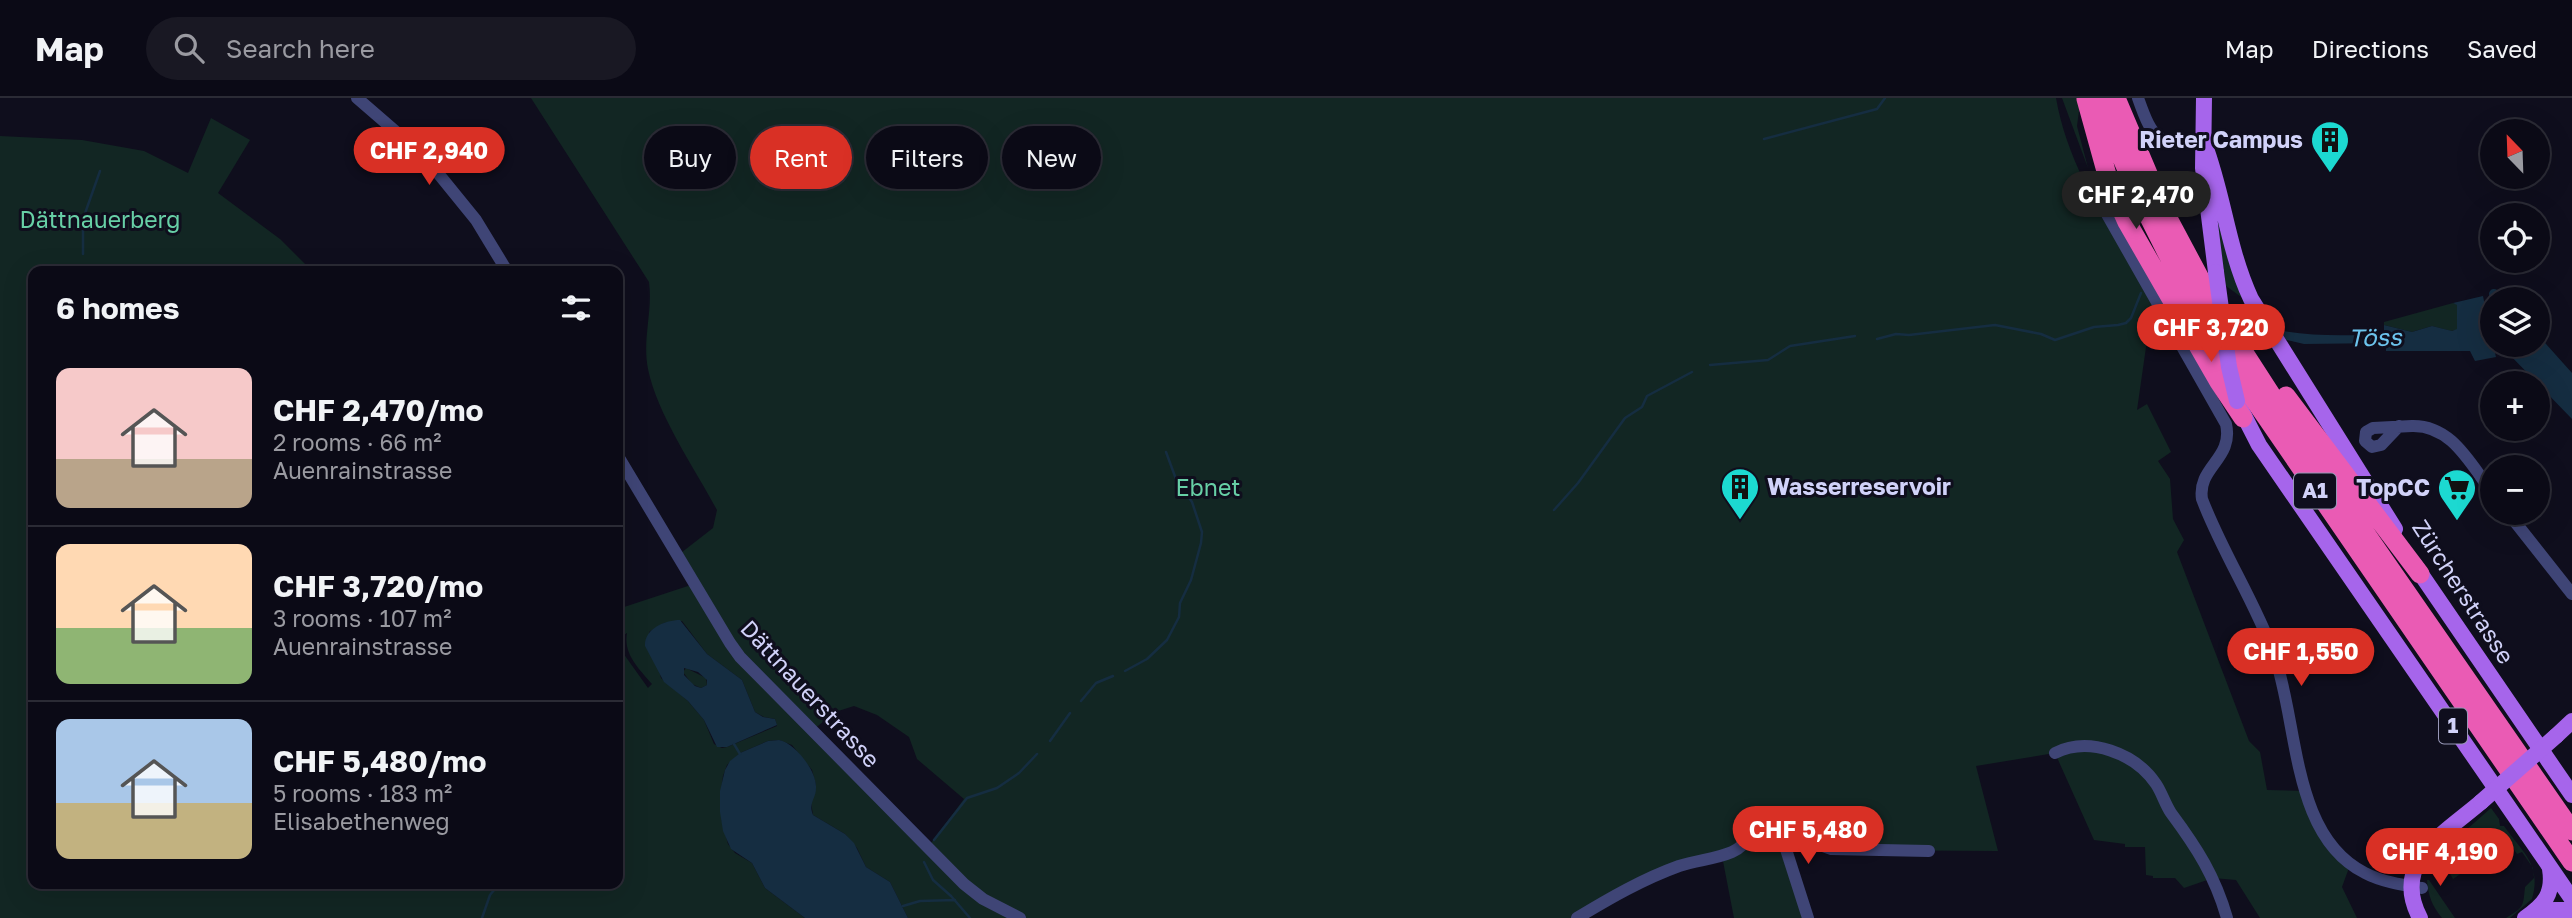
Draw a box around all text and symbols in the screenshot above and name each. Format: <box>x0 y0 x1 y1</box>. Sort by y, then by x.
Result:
search box <box>146 17 636 80</box>
text: Map <box>35 29 104 68</box>
icon: search <box>170 29 208 67</box>
text: Search here <box>226 33 375 64</box>
text: Map <box>2225 34 2274 63</box>
text: Directions <box>2312 34 2429 63</box>
text: Saved <box>2467 34 2537 63</box>
building icon: Rieter Campus <box>2309 119 2351 174</box>
north arrow <box>2480 119 2550 189</box>
map controls <box>2480 119 2550 525</box>
place label: Rieter Campus <box>2139 125 2303 153</box>
chip: Buy <box>644 126 736 189</box>
chip: Rent <box>750 126 852 189</box>
chip: Filters <box>866 126 988 189</box>
chip: New <box>1002 126 1101 189</box>
pin: CHF 2,940 <box>349 127 509 187</box>
text: CHF 2,940 <box>370 136 488 164</box>
pin: CHF 2,470 <box>2056 172 2216 231</box>
text: CHF 2,470 <box>2078 180 2194 208</box>
button: locate <box>2480 203 2550 273</box>
park label: Dättnauerberg <box>20 205 180 233</box>
button: layers <box>2480 287 2550 357</box>
icon: filters <box>557 289 595 327</box>
text: 6 homes <box>56 290 179 326</box>
pin: CHF 3,720 <box>2131 304 2291 364</box>
text: CHF 3,720 <box>2153 313 2269 341</box>
water label: Töss <box>2348 322 2403 351</box>
button: + <box>2480 371 2550 441</box>
text: CHF 2,470/mo <box>273 392 484 428</box>
icon: home <box>112 396 196 480</box>
text: 2 rooms · 66 m² <box>273 428 442 456</box>
button: − <box>2480 455 2550 525</box>
text: Auenrainstrasse <box>273 456 452 484</box>
building icon: Wasserreservoir <box>1719 466 1761 521</box>
supermarket icon: TopCC <box>2436 467 2478 522</box>
place label: Wasserreservoir <box>1767 472 1951 500</box>
park label: Ebnet <box>1176 473 1240 501</box>
place label: TopCC <box>2356 473 2430 501</box>
road number: A1 <box>2294 474 2336 508</box>
street label: Zürcherstrasse <box>2407 514 2521 669</box>
text: CHF 3,720/mo <box>273 568 483 604</box>
icon: home <box>112 572 196 656</box>
text: 3 rooms · 107 m² <box>273 604 451 632</box>
street label: Dättnauerstrasse <box>735 614 886 773</box>
pin: CHF 1,550 <box>2221 628 2381 688</box>
text: Auenrainstrasse <box>273 632 452 660</box>
text: CHF 1,550 <box>2243 637 2359 665</box>
road number: 1 <box>2439 708 2467 744</box>
text: CHF 5,480/mo <box>273 743 486 779</box>
icon: home <box>112 747 196 831</box>
text: 5 rooms · 183 m² <box>273 779 452 807</box>
pin: CHF 5,480 <box>1728 806 1888 866</box>
text: Elisabethenweg <box>273 807 450 835</box>
text: CHF 5,480 <box>1749 815 1867 843</box>
pin: CHF 4,190 <box>2360 828 2520 888</box>
text: CHF 4,190 <box>2382 837 2498 865</box>

